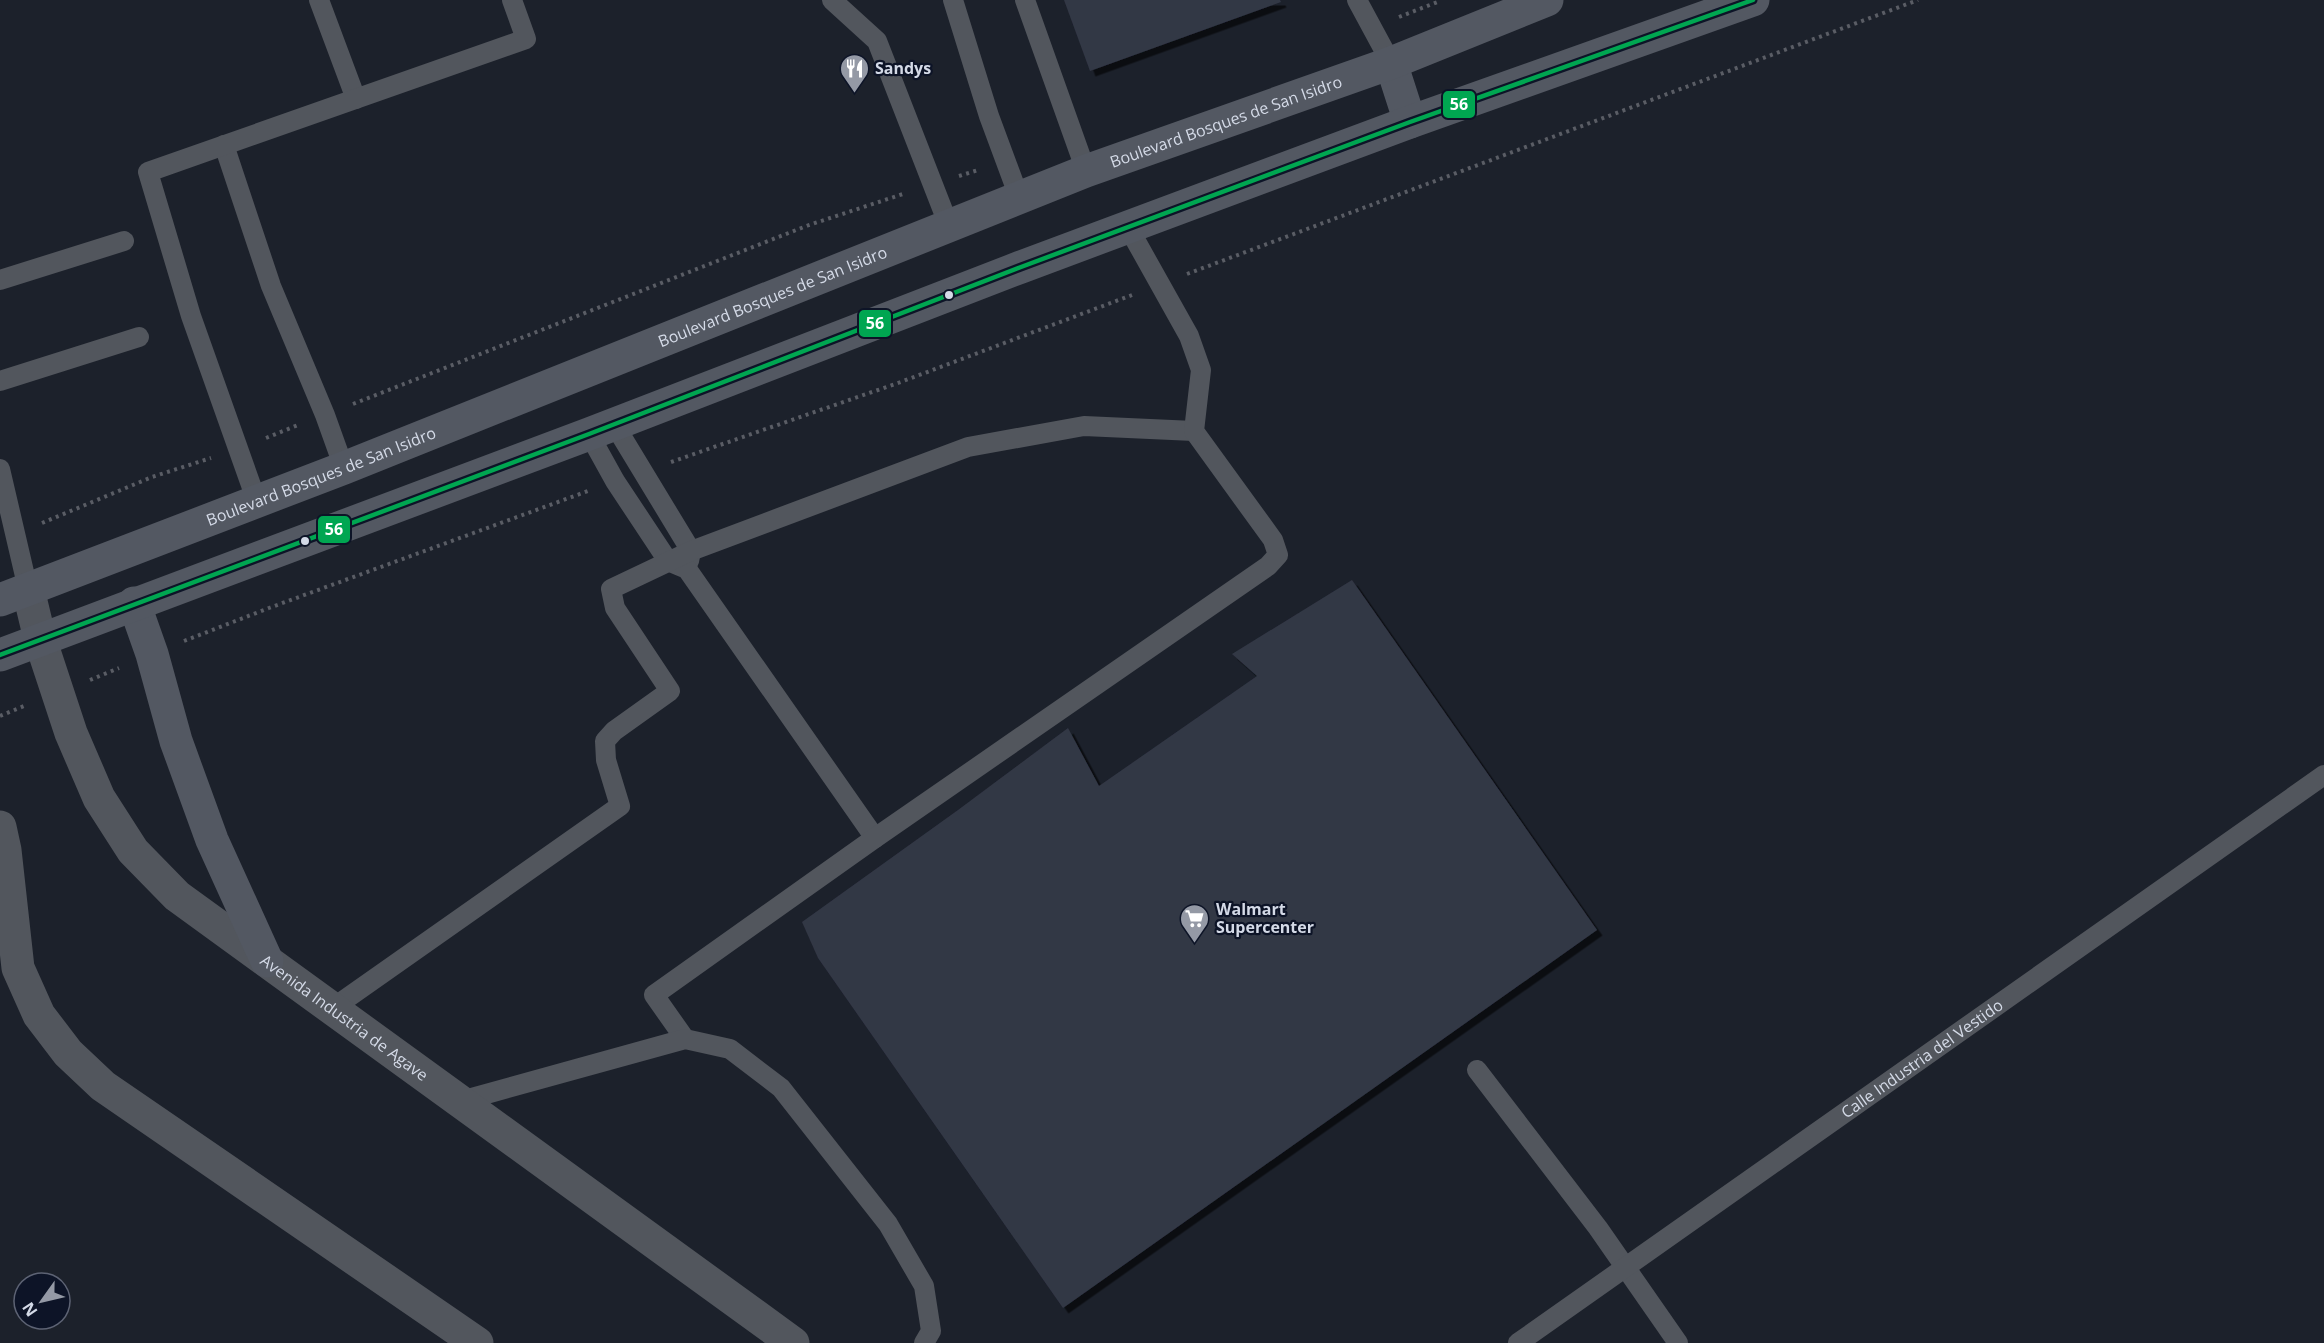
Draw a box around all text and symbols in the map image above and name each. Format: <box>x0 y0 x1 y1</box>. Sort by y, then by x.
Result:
restaurant icon: Sandys <box>838 52 870 94</box>
place label: Sandys <box>875 57 931 79</box>
street label: Boulevard Bosques de San Isidro <box>1107 70 1345 173</box>
line badge: 56 <box>1442 90 1476 119</box>
text: 56 <box>1450 93 1468 115</box>
street label: Boulevard Bosques de San Isidro <box>655 241 890 352</box>
unlabelled marker <box>943 289 955 301</box>
line badge: 56 <box>858 309 892 338</box>
text: 56 <box>866 312 884 334</box>
street label: Boulevard Bosques de San Isidro <box>203 421 439 531</box>
line badge: 56 <box>317 515 351 544</box>
text: 56 <box>325 518 343 540</box>
unlabelled marker <box>299 535 311 547</box>
place label: Walmart Supercenter <box>1216 898 1314 938</box>
supermarket icon: Walmart Supercenter <box>1179 902 1211 944</box>
street label: Avenida Industria de Agave <box>256 949 433 1086</box>
street label: Calle Industria del Vestido <box>1836 994 2007 1123</box>
north arrow <box>12 1271 72 1331</box>
text: N <box>17 1298 42 1321</box>

